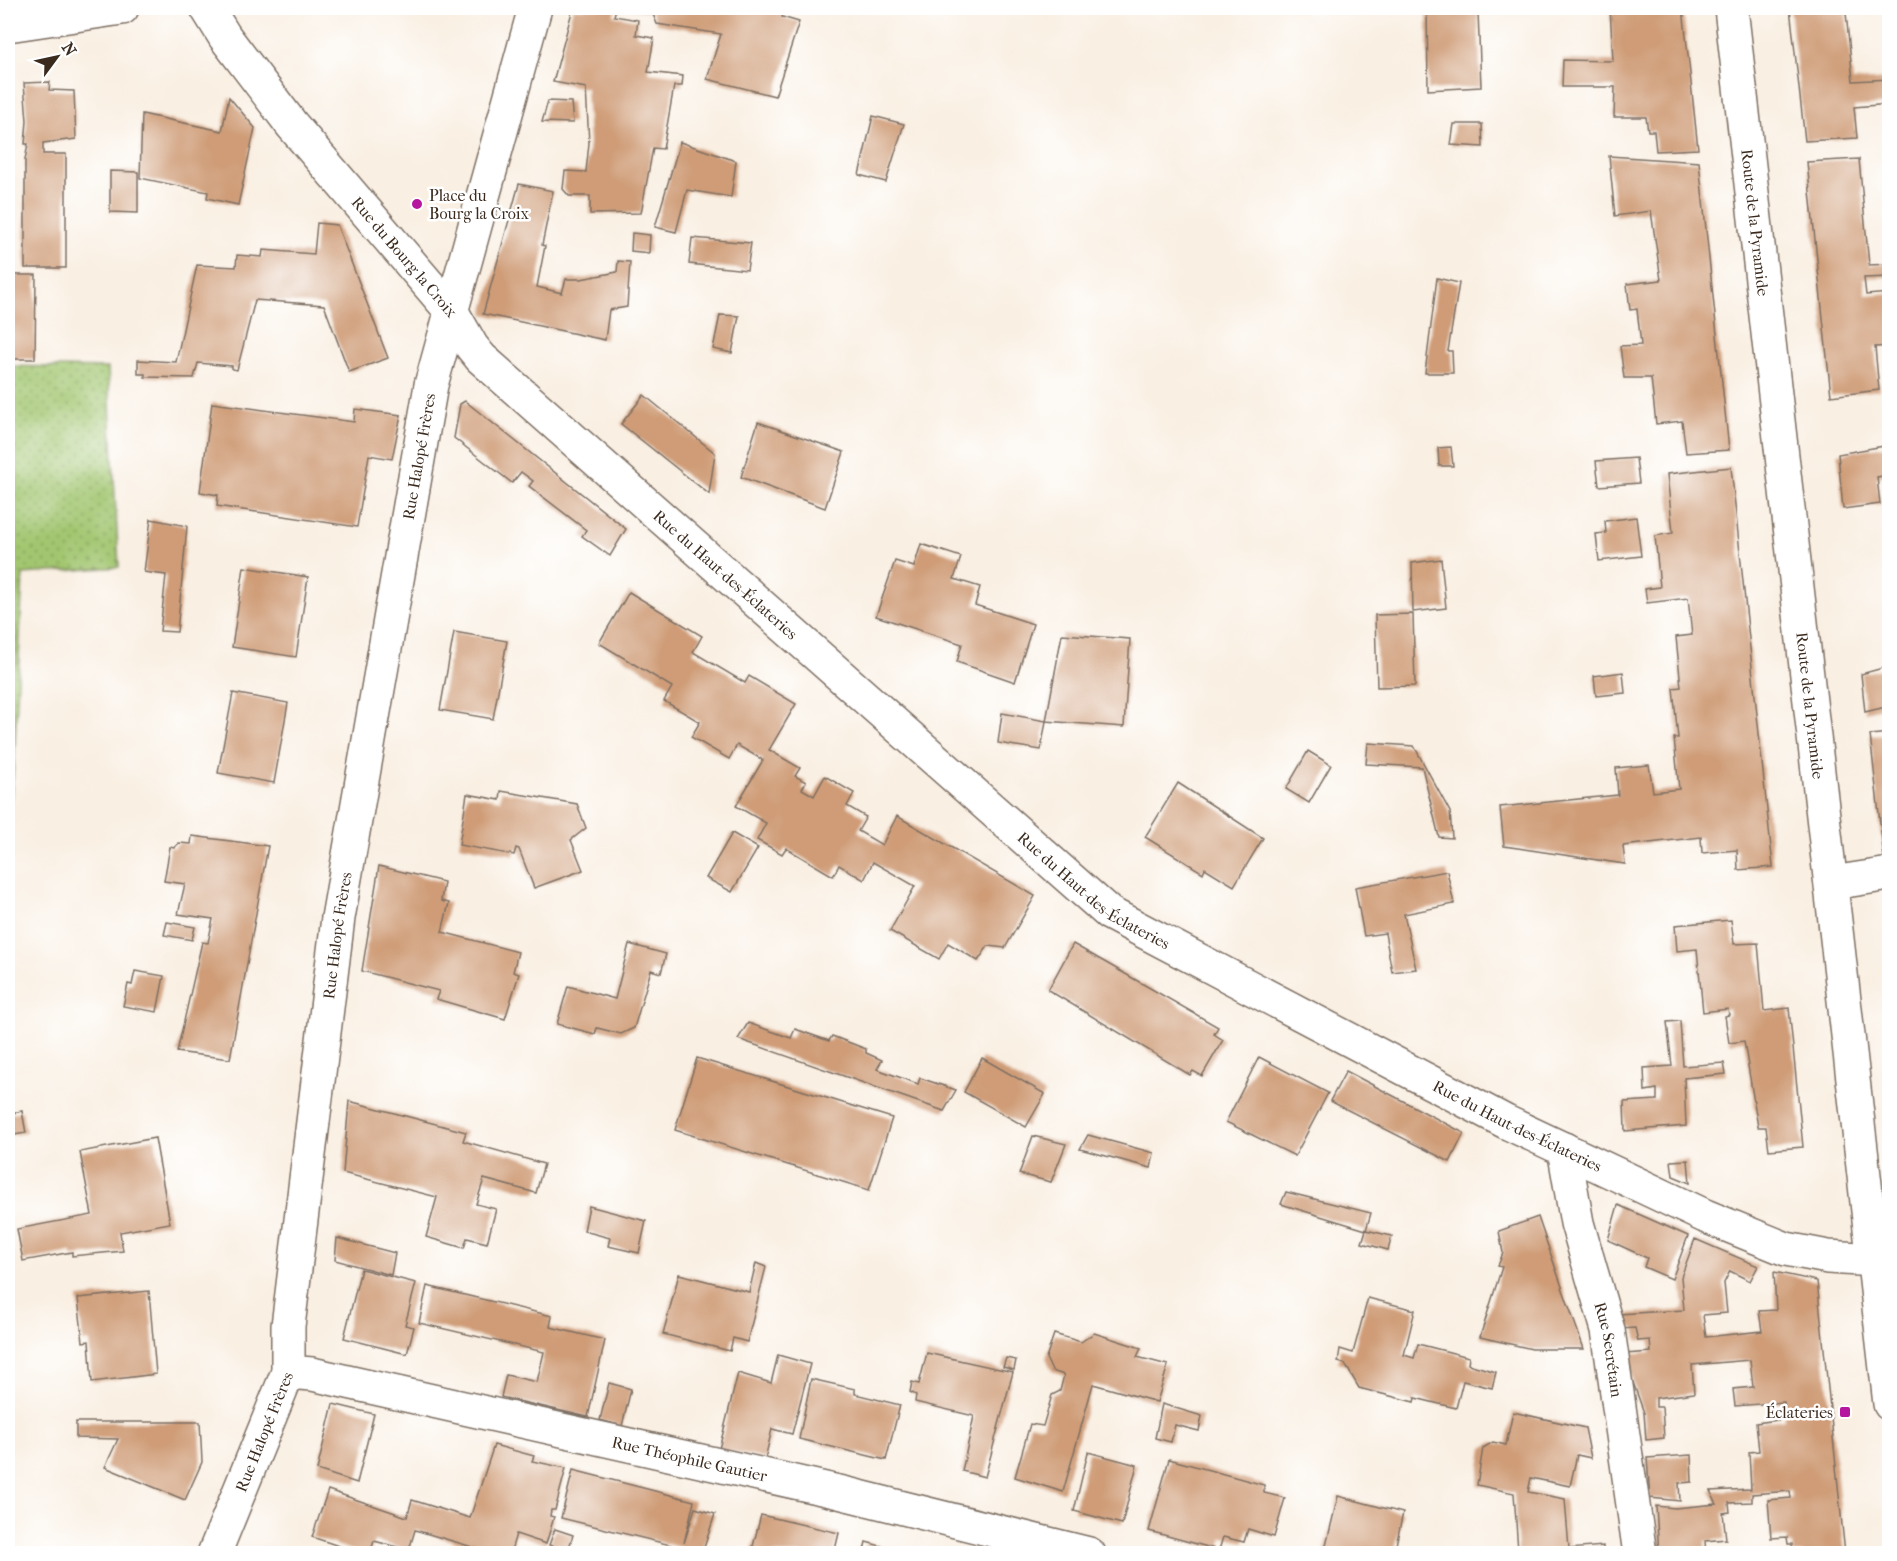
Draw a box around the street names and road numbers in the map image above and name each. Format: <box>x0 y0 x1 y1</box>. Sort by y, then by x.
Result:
street label: Route de la Pyramide <box>1737 148 1773 297</box>
street label: Rue du Bourg la Croix <box>347 193 462 322</box>
street label: Rue Halopé Frères <box>399 392 439 521</box>
street label: Rue du Haut-des-Éclateries <box>649 506 801 643</box>
street label: Route de la Pyramide <box>1792 631 1828 780</box>
street label: Rue du Haut-des-Éclateries <box>1014 828 1173 953</box>
street label: Rue Halopé Frères <box>319 871 356 1000</box>
street label: Rue du Haut-des-Éclateries <box>1430 1076 1605 1176</box>
street label: Rue Secrétain <box>1590 1300 1627 1399</box>
street label: Rue Halopé Frères <box>231 1369 297 1495</box>
street label: Rue Théophile Gautier <box>610 1432 769 1486</box>

